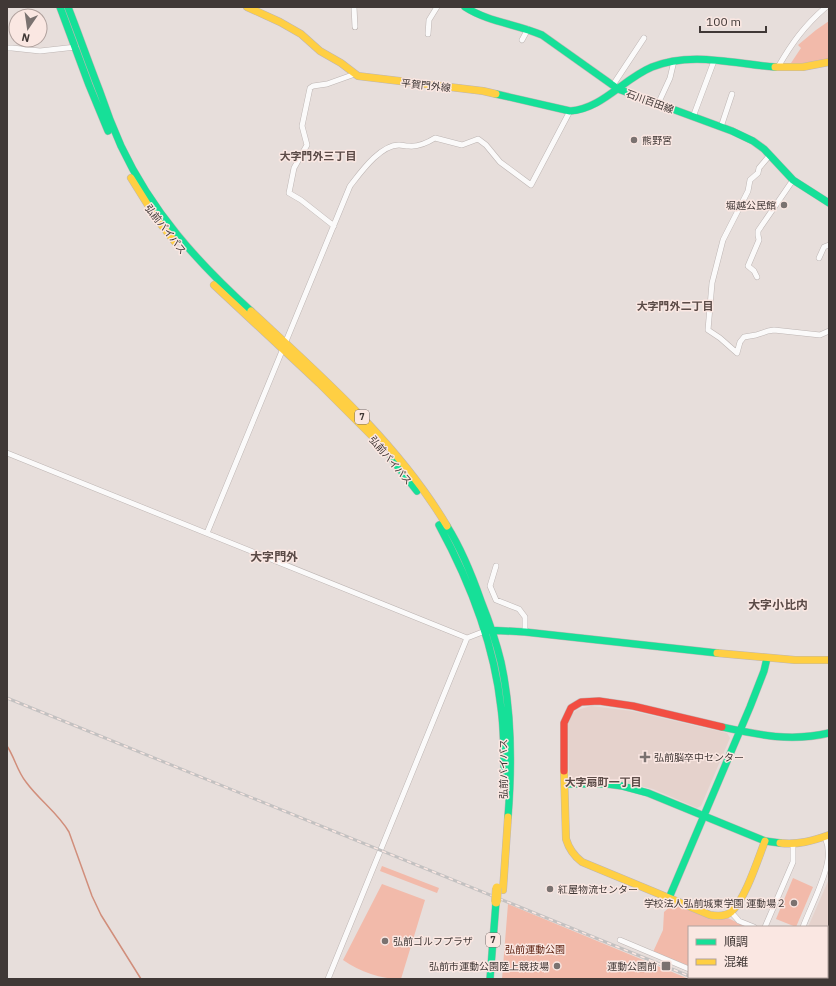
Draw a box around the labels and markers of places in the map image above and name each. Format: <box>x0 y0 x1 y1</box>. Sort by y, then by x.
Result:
place label: 熊野宮 <box>642 134 672 147</box>
marker: 熊野宮 <box>629 135 639 145</box>
place label: 堀越公民館 <box>726 199 776 212</box>
marker: 堀越公民館 <box>779 200 789 210</box>
marker: 弘前脳卒中センター <box>639 751 651 763</box>
place label: 弘前脳卒中センター <box>654 751 744 764</box>
place label: 紅屋物流センター <box>558 883 638 896</box>
marker: 紅屋物流センター <box>545 884 555 894</box>
place label: 学校法人弘前城東学園 運動場２ <box>644 897 786 910</box>
marker: 学校法人弘前城東学園 運動場２ <box>789 898 799 908</box>
place label: 弘前ゴルフプラザ <box>393 935 473 948</box>
marker: 弘前ゴルフプラザ <box>380 936 390 946</box>
place label: 弘前市運動公園陸上競技場 <box>429 960 549 973</box>
place label: 運動公園前 <box>607 960 657 973</box>
marker: 運動公園前 <box>660 960 672 972</box>
marker: 弘前市運動公園陸上競技場 <box>552 961 562 971</box>

